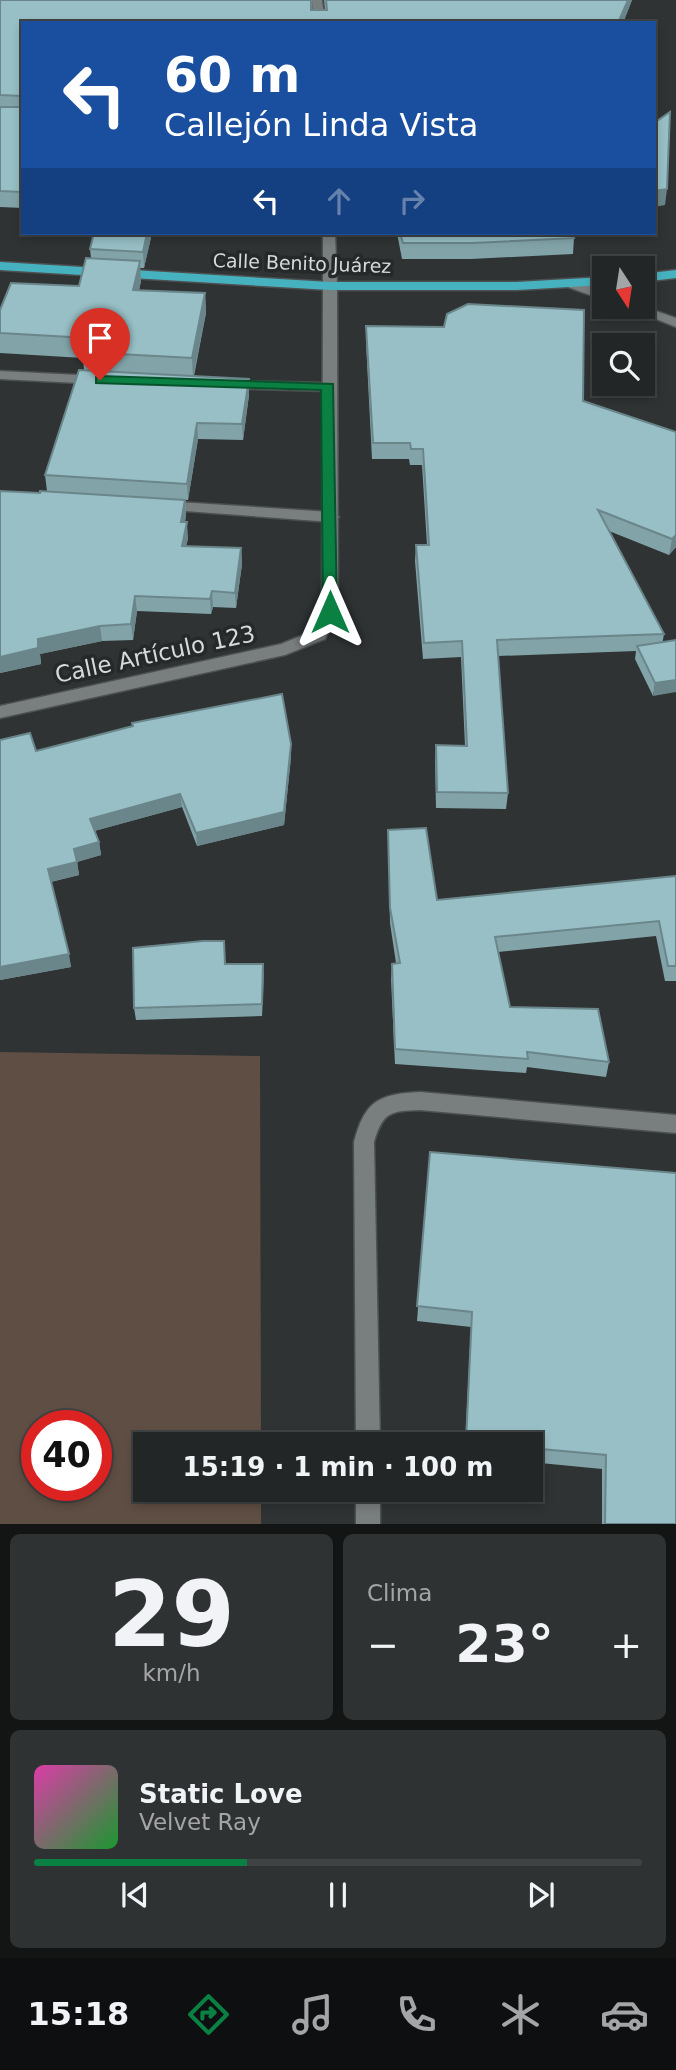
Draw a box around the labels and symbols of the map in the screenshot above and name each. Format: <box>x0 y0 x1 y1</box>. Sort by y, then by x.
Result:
street label: Calle Benito Juárez <box>212 249 392 277</box>
north arrow <box>592 256 654 318</box>
pin <box>70 308 130 380</box>
position arrow <box>293 575 367 649</box>
street label: Calle Artículo 123 <box>53 620 257 688</box>
speed limit sign: 40 <box>21 1410 112 1501</box>

